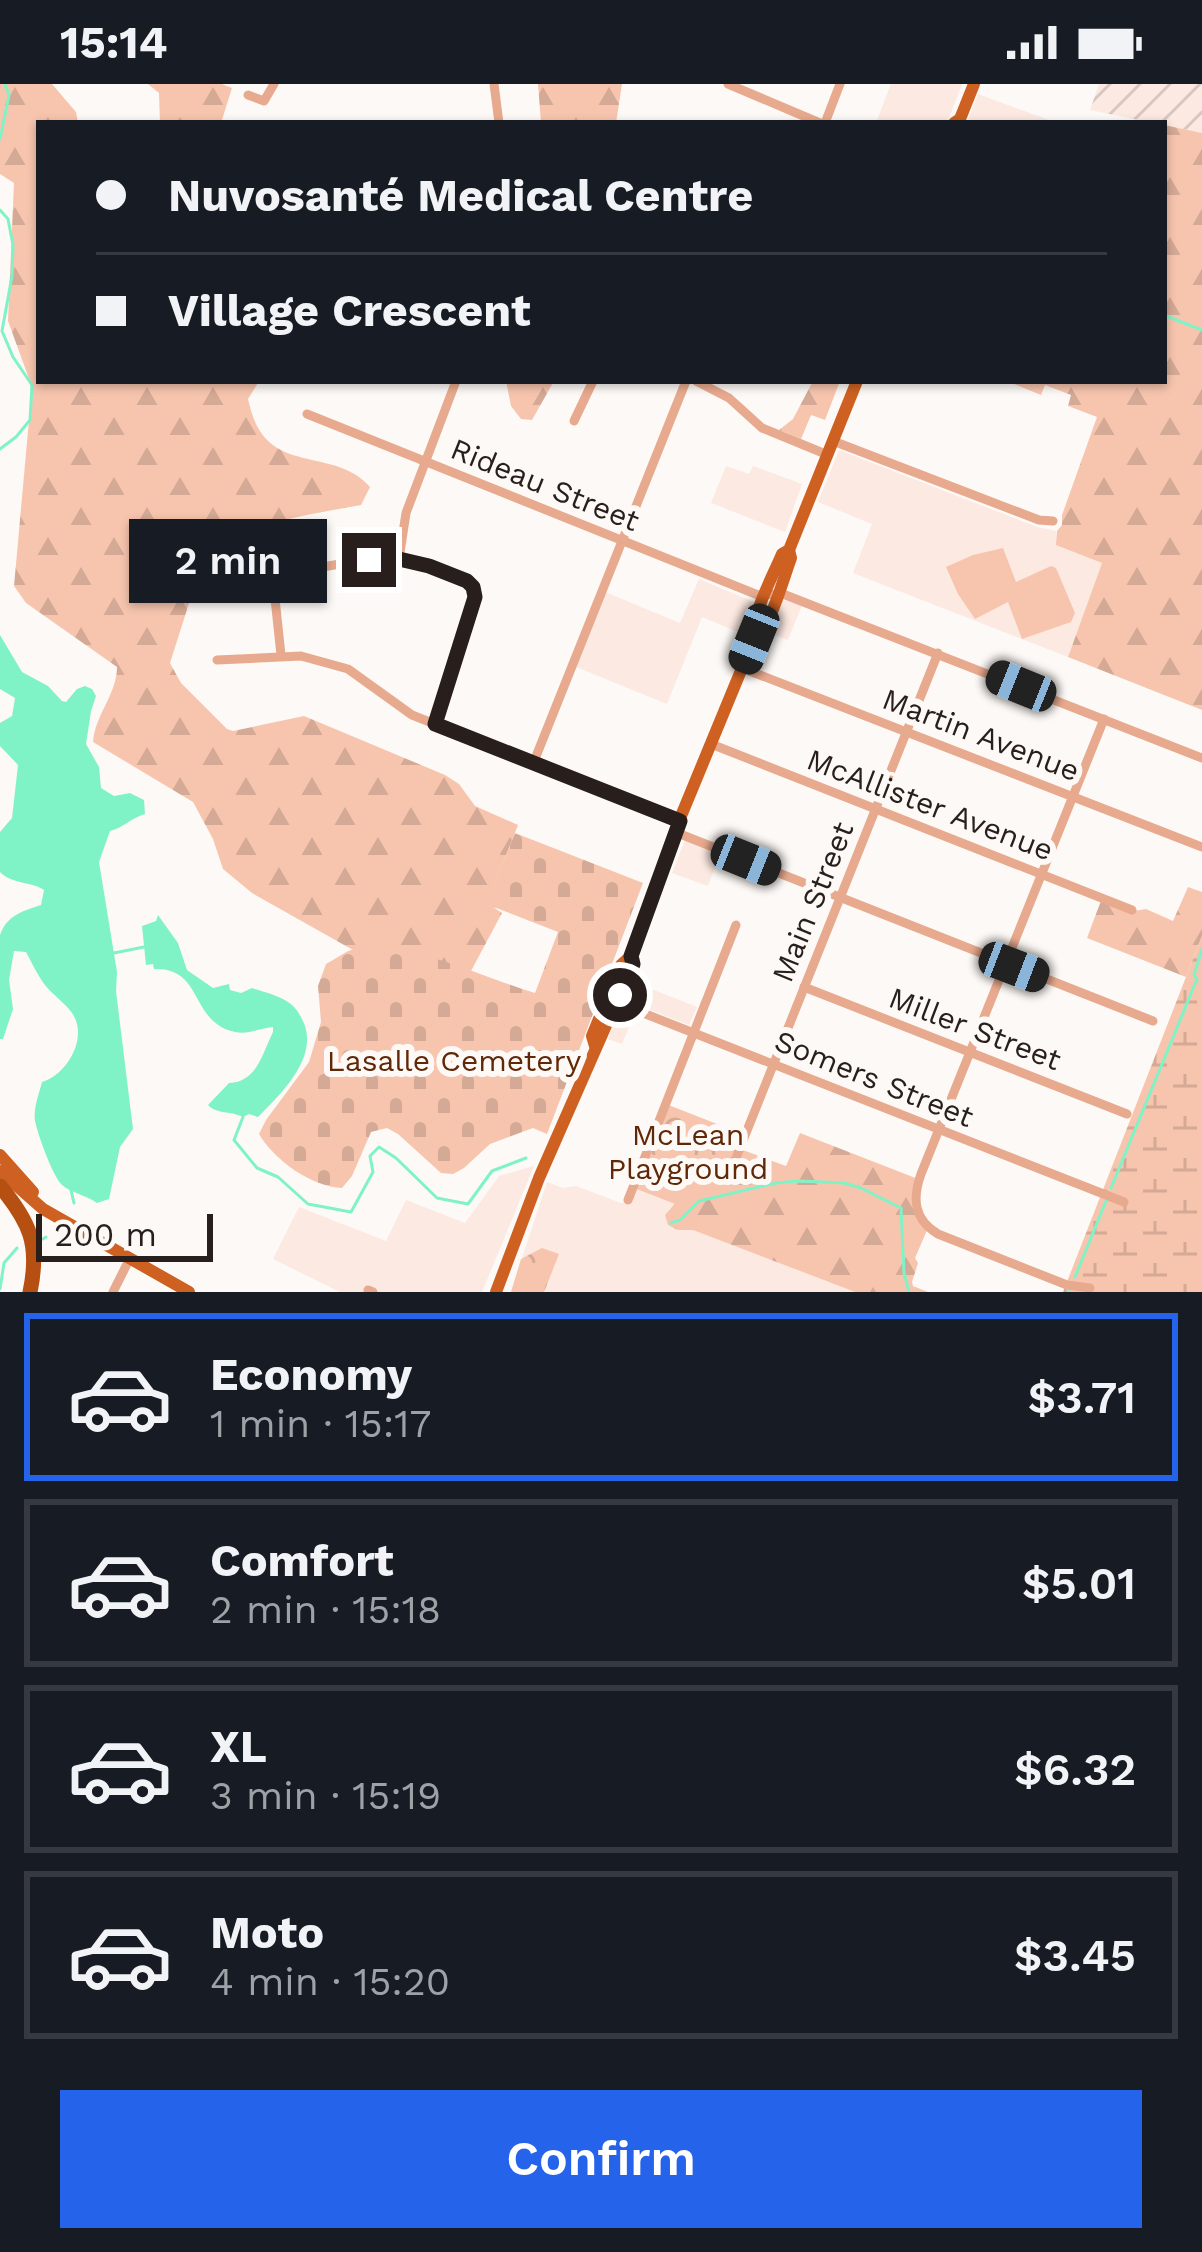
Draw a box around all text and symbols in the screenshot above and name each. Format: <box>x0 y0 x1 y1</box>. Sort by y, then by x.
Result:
text: 15:14 <box>60 16 168 69</box>
text: Nuvosanté Medical Centre <box>168 169 753 222</box>
text: Village Crescent <box>168 284 531 337</box>
street label: Rideau Street <box>446 431 645 538</box>
callout: 2 min <box>129 518 327 602</box>
route end <box>342 533 396 587</box>
text: 2 min <box>175 538 281 583</box>
car <box>724 599 784 679</box>
car <box>981 656 1061 716</box>
street label: Martin Avenue <box>878 681 1085 788</box>
street label: McAllister Avenue <box>802 741 1058 868</box>
street label: Main Street <box>765 816 861 987</box>
car <box>706 830 786 890</box>
car <box>974 937 1054 997</box>
route start <box>593 968 647 1022</box>
street label: Miller Street <box>884 980 1066 1078</box>
street label: Somers Street <box>770 1023 979 1134</box>
park label: Lasalle Cemetery <box>327 1043 582 1078</box>
park label: McLean Playground <box>608 1117 768 1186</box>
scale bar <box>36 1208 213 1261</box>
text: 200 m <box>54 1215 157 1254</box>
icon: car <box>66 1343 174 1451</box>
text: Economy <box>210 1348 412 1401</box>
text: $3.71 <box>1028 1371 1136 1424</box>
text: 1 min · 15:17 <box>210 1401 431 1446</box>
icon: car <box>66 1529 174 1637</box>
text: Comfort <box>210 1534 394 1587</box>
text: $5.01 <box>1022 1557 1136 1610</box>
text: 2 min · 15:18 <box>210 1587 441 1632</box>
icon: car <box>66 1715 174 1823</box>
text: XL <box>210 1720 267 1773</box>
text: $6.32 <box>1014 1743 1136 1796</box>
text: 3 min · 15:19 <box>210 1773 441 1818</box>
icon: car <box>66 1901 174 2009</box>
text: Moto <box>210 1906 324 1959</box>
text: $3.45 <box>1014 1929 1136 1982</box>
text: 4 min · 15:20 <box>210 1959 450 2004</box>
button: Confirm <box>60 2090 1142 2228</box>

